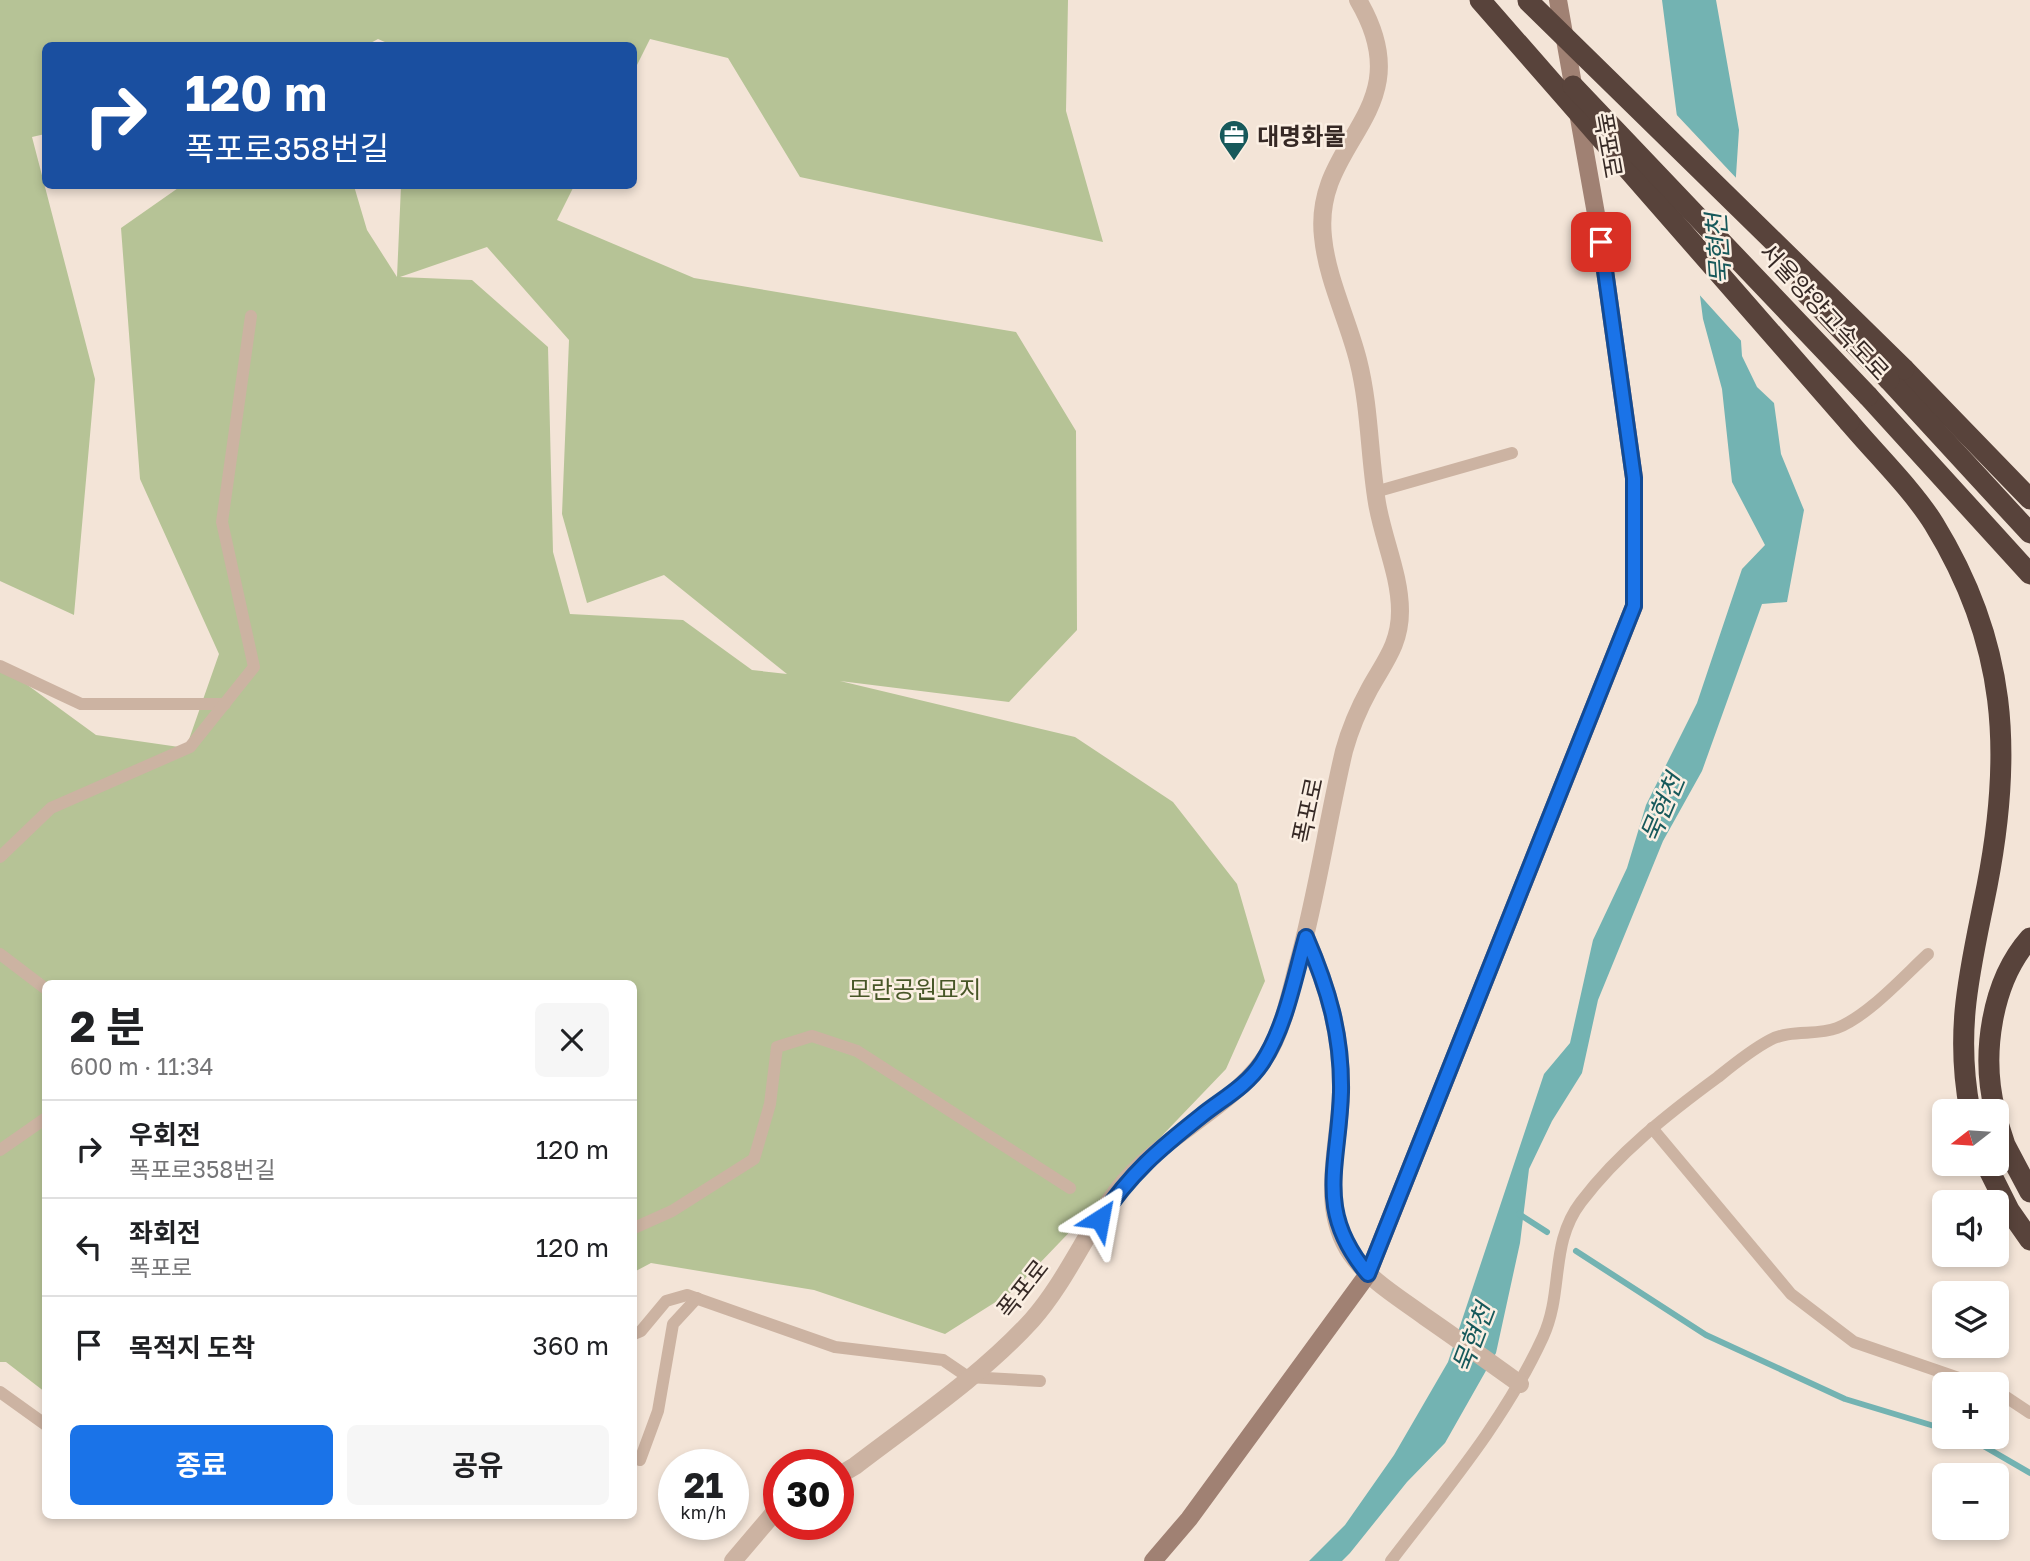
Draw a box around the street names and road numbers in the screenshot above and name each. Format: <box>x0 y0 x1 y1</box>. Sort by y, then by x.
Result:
street label: 폭포로 <box>1589 110 1629 180</box>
street label: 서울양양고속도로 <box>1754 237 1896 385</box>
street label: 폭포로 <box>1286 775 1328 845</box>
street label: 폭포로 <box>990 1253 1054 1323</box>

